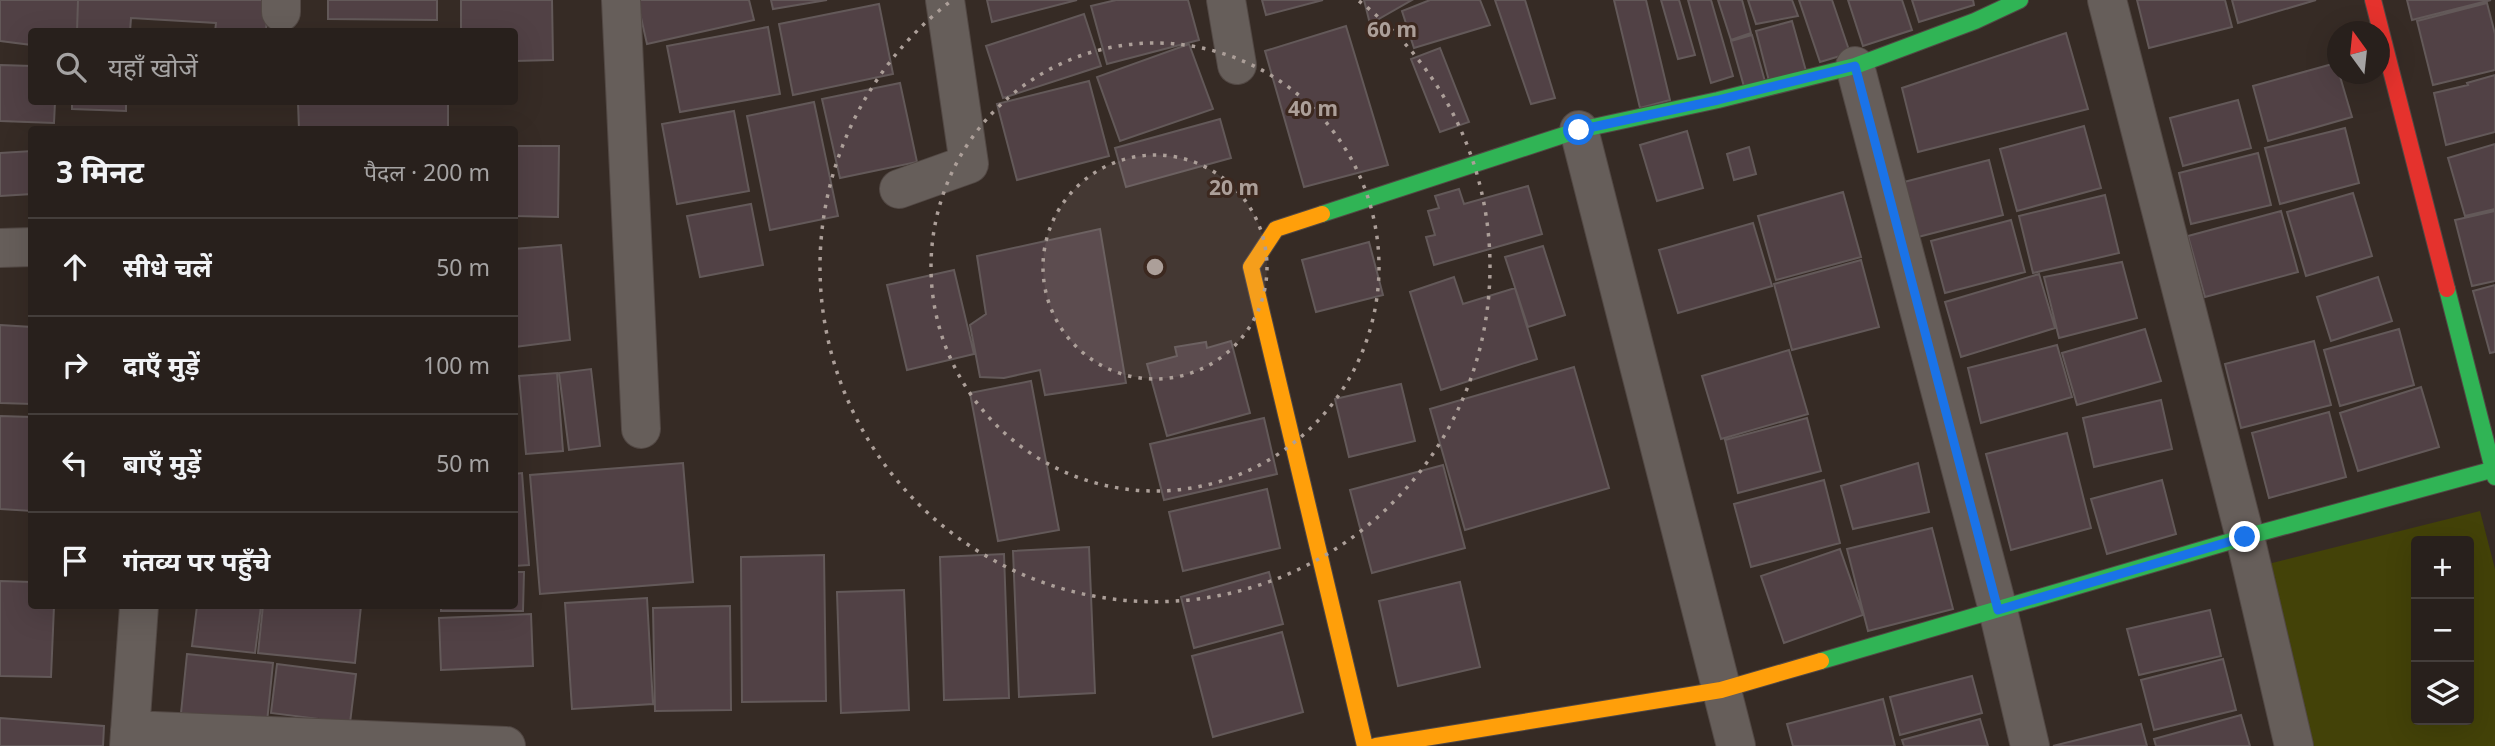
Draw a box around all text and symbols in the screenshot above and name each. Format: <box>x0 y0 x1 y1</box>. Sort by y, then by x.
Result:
text: 60 m <box>1367 15 1417 43</box>
north arrow <box>2327 21 2390 84</box>
search box <box>28 28 518 105</box>
icon: search <box>52 48 90 86</box>
text: यहाँ खोजें <box>108 49 198 85</box>
text: 40 m <box>1288 94 1338 122</box>
route start <box>1563 114 1594 145</box>
text: 3 मिनट <box>56 151 144 192</box>
text: पैदल · 200 m <box>364 156 490 188</box>
text: 20 m <box>1209 173 1259 201</box>
icon: ahead <box>56 248 94 286</box>
text: सीधे चलें <box>123 249 212 285</box>
text: 50 m <box>436 251 490 283</box>
centre of rings <box>1143 255 1167 279</box>
icon: right <box>56 346 94 384</box>
text: दाएँ मुड़ें <box>123 347 200 383</box>
text: 100 m <box>423 349 490 381</box>
icon: left <box>56 444 94 482</box>
text: बाएँ मुड़ें <box>123 445 201 481</box>
text: 50 m <box>436 447 490 479</box>
route end <box>2229 521 2260 552</box>
map controls <box>2411 536 2474 725</box>
button: + <box>2411 536 2474 599</box>
icon: arrive <box>56 542 94 580</box>
text: गंतव्य पर पहुँचे <box>123 543 270 579</box>
button: − <box>2411 599 2474 662</box>
button: layers <box>2411 662 2474 725</box>

